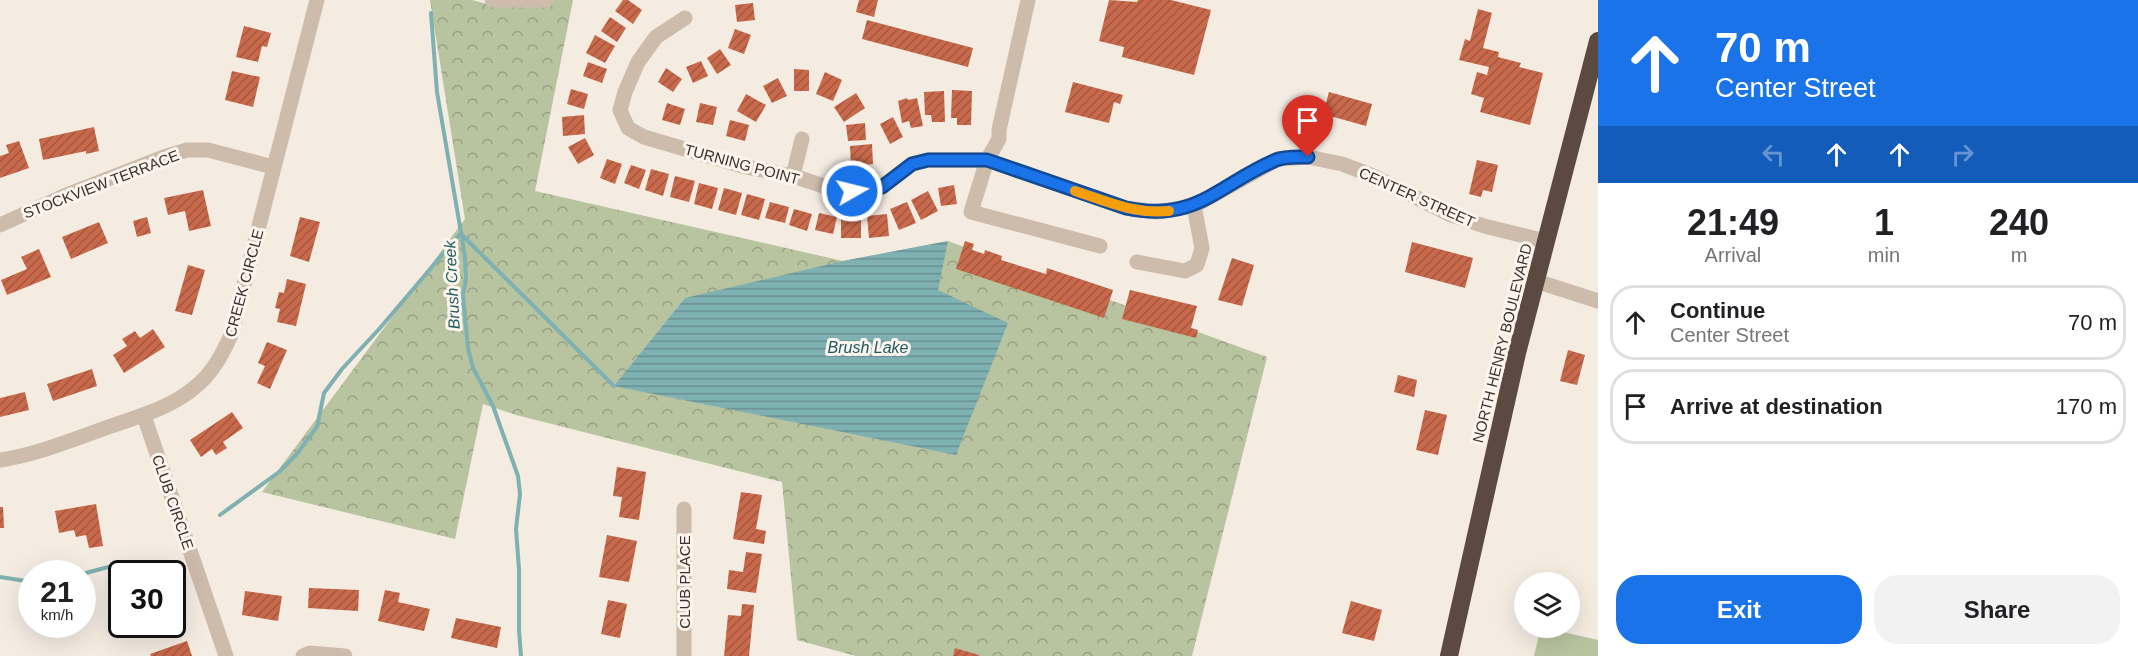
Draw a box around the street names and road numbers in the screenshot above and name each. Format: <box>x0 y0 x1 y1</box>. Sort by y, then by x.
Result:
street label: TURNING POINT <box>683 140 801 188</box>
street label: STOCKVIEW TERRACE <box>21 146 181 222</box>
street label: CENTER STREET <box>1356 164 1478 230</box>
street label: CREEK CIRCLE <box>221 227 267 339</box>
street label: NORTH HENRY BOULEVARD <box>1469 241 1535 444</box>
street label: CLUB CIRCLE <box>149 452 197 552</box>
street label: CLUB PLACE <box>676 535 693 629</box>

